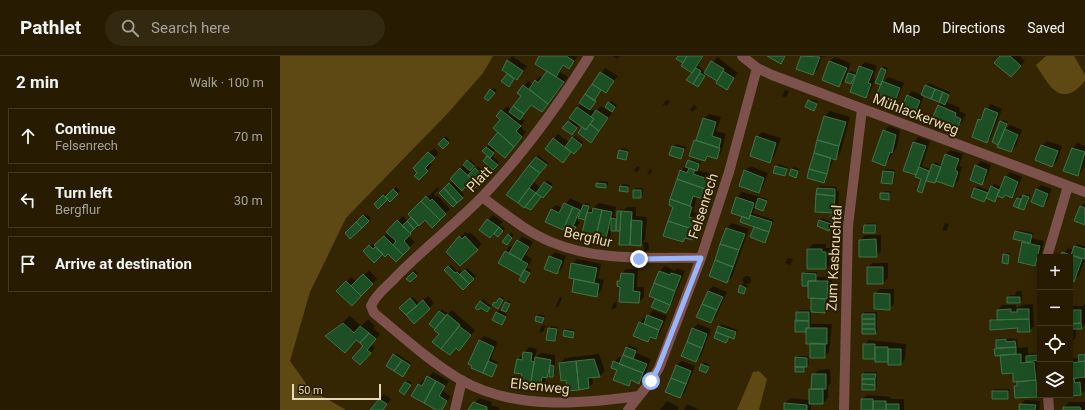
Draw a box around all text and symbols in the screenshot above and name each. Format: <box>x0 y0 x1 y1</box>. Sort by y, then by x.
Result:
search box <box>105 10 385 46</box>
text: Pathlet <box>20 16 81 39</box>
icon: search <box>119 17 141 39</box>
text: Search here <box>151 19 230 37</box>
text: Map <box>893 20 920 36</box>
text: Directions <box>942 20 1005 36</box>
text: Saved <box>1027 20 1065 36</box>
text: 2 min <box>16 72 59 92</box>
text: Walk · 100 m <box>189 75 264 90</box>
street label: Mühlackerweg <box>871 90 961 138</box>
text: Continue <box>55 120 116 138</box>
icon: ahead <box>17 125 39 147</box>
text: 70 m <box>234 129 263 144</box>
text: Felsenrech <box>55 138 118 153</box>
street label: Platt <box>463 163 495 195</box>
street label: Felsenrech <box>685 171 721 241</box>
text: Turn left <box>55 184 112 202</box>
icon: left <box>17 189 39 211</box>
text: 30 m <box>234 193 263 208</box>
text: Bergflur <box>55 202 101 217</box>
street label: Zum Kasbruchtal <box>823 204 845 312</box>
street label: Bergflur <box>562 224 614 250</box>
route end <box>630 250 648 268</box>
icon: arrive <box>17 253 39 275</box>
map controls <box>1037 254 1073 398</box>
button: + <box>1037 254 1073 290</box>
text: Arrive at destination <box>55 255 192 273</box>
button: − <box>1037 290 1073 326</box>
button: locate <box>1037 326 1073 362</box>
button: layers <box>1037 362 1073 398</box>
route start <box>642 372 660 390</box>
street label: Elsenweg <box>510 375 570 397</box>
scale bar <box>292 382 381 401</box>
text: 50 m <box>298 384 323 397</box>

